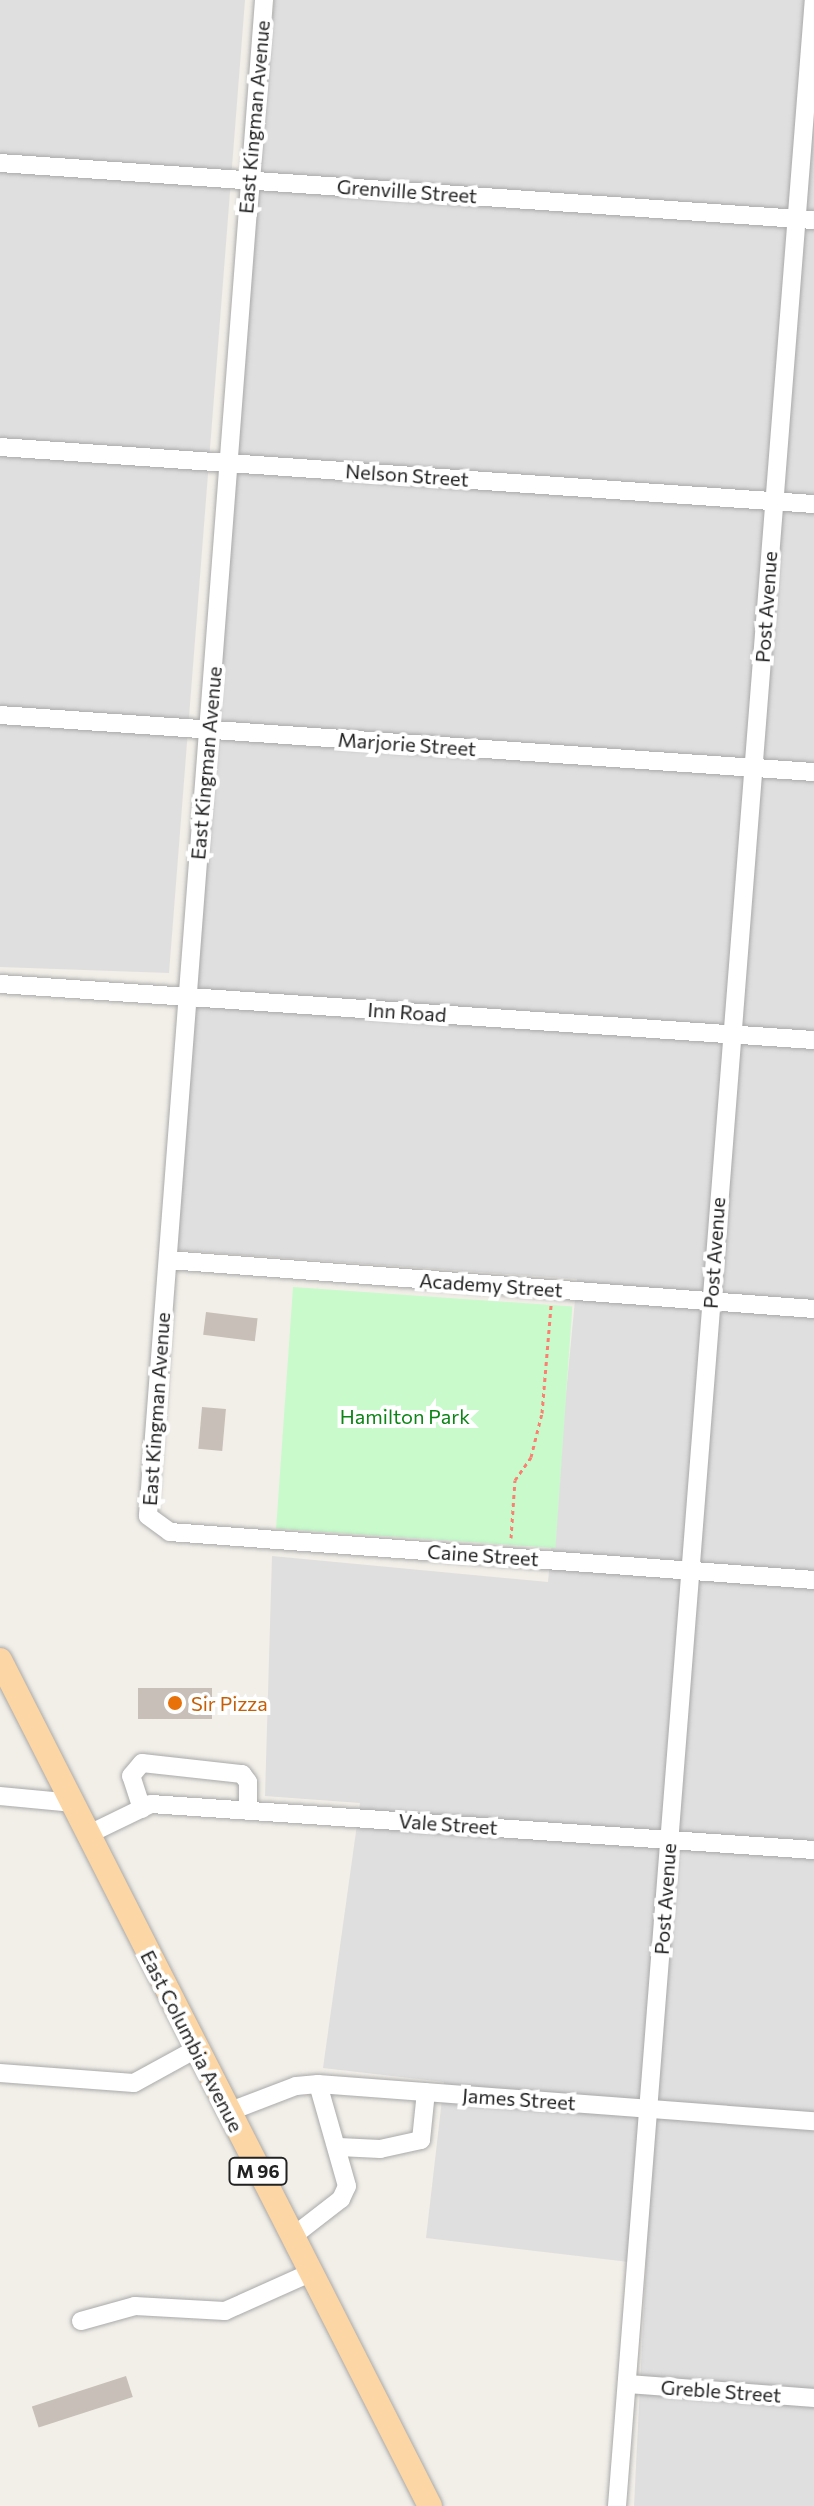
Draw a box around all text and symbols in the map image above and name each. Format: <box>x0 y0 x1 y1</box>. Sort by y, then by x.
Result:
street label: East Kingman Avenue <box>234 19 274 215</box>
street label: Grenville Street <box>336 174 478 208</box>
street label: Nelson Street <box>345 459 469 491</box>
street label: Post Avenue <box>750 550 782 664</box>
street label: East Kingman Avenue <box>186 665 226 861</box>
street label: Marjorie Street <box>337 727 477 761</box>
street label: Inn Road <box>367 997 447 1027</box>
street label: Post Avenue <box>698 1196 730 1310</box>
street label: Academy Street <box>418 1268 564 1302</box>
street label: East Kingman Avenue <box>137 1311 175 1507</box>
park label: Hamilton Park <box>340 1404 470 1428</box>
street label: Caine Street <box>426 1539 540 1571</box>
place label: Sir Pizza <box>191 1691 268 1715</box>
marker: Sir Pizza <box>166 1694 184 1712</box>
street label: Vale Street <box>398 1809 498 1839</box>
street label: Post Avenue <box>649 1842 681 1956</box>
street label: East Columbia Avenue <box>136 1946 248 2136</box>
street label: James Street <box>461 2083 577 2115</box>
road number: M 96 <box>228 2157 288 2185</box>
street label: Greble Street <box>660 2375 782 2407</box>

